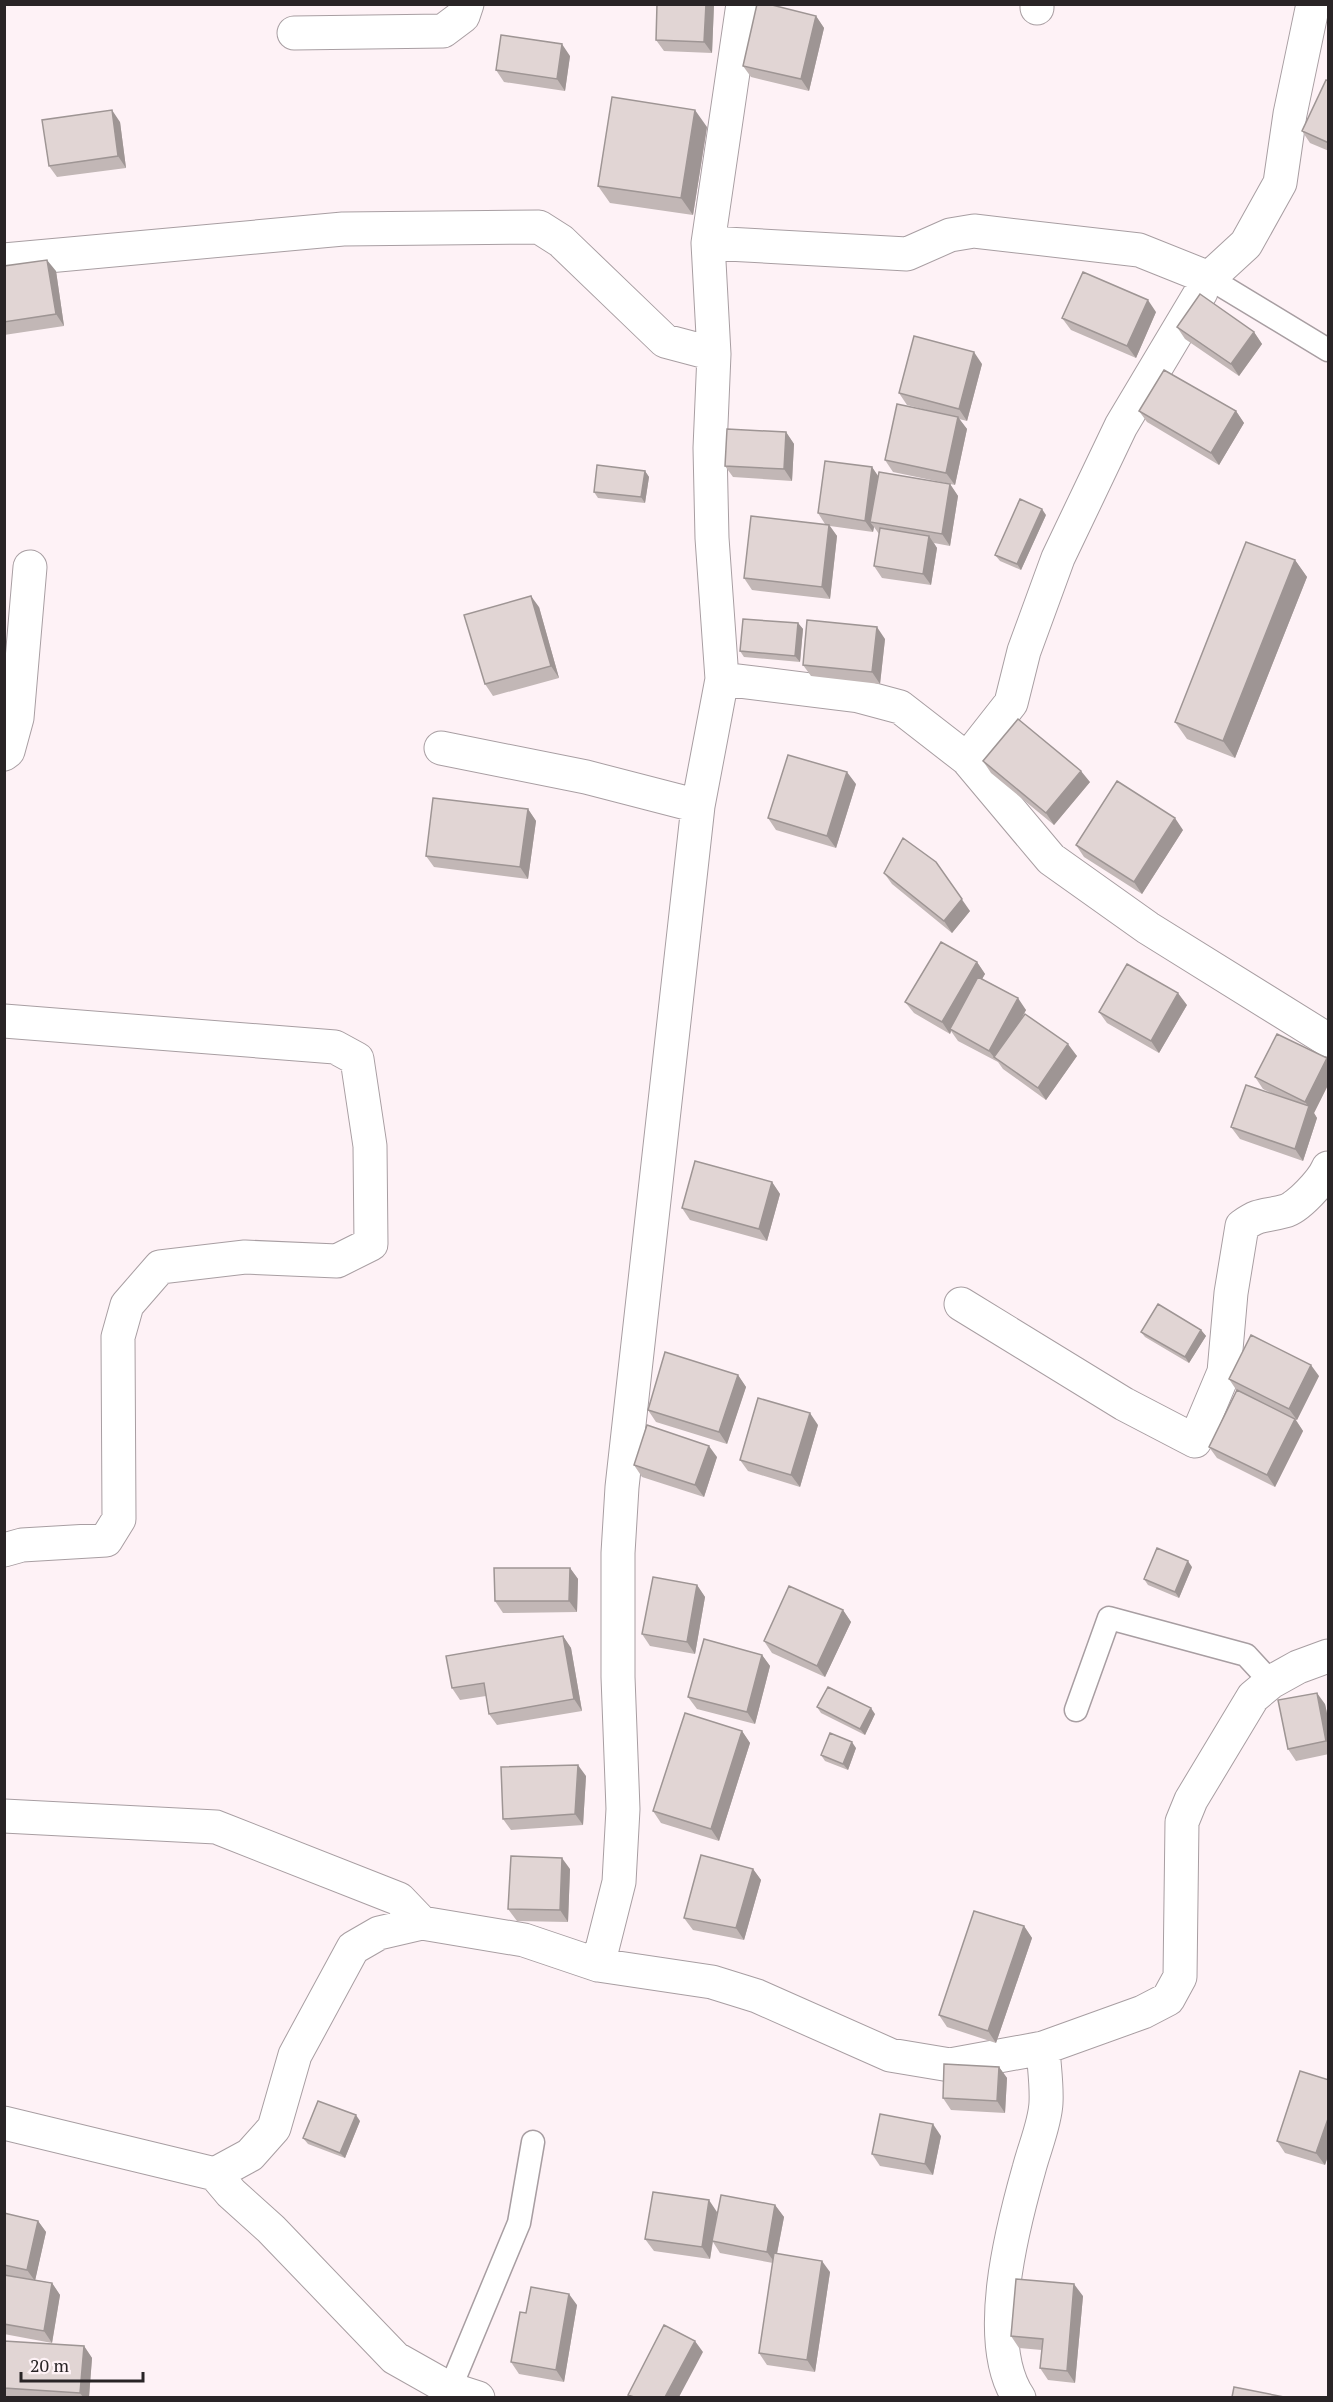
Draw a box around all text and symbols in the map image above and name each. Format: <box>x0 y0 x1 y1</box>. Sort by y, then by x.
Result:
scale bar <box>21 2345 142 2383</box>
text: 20 m <box>30 2353 70 2377</box>

